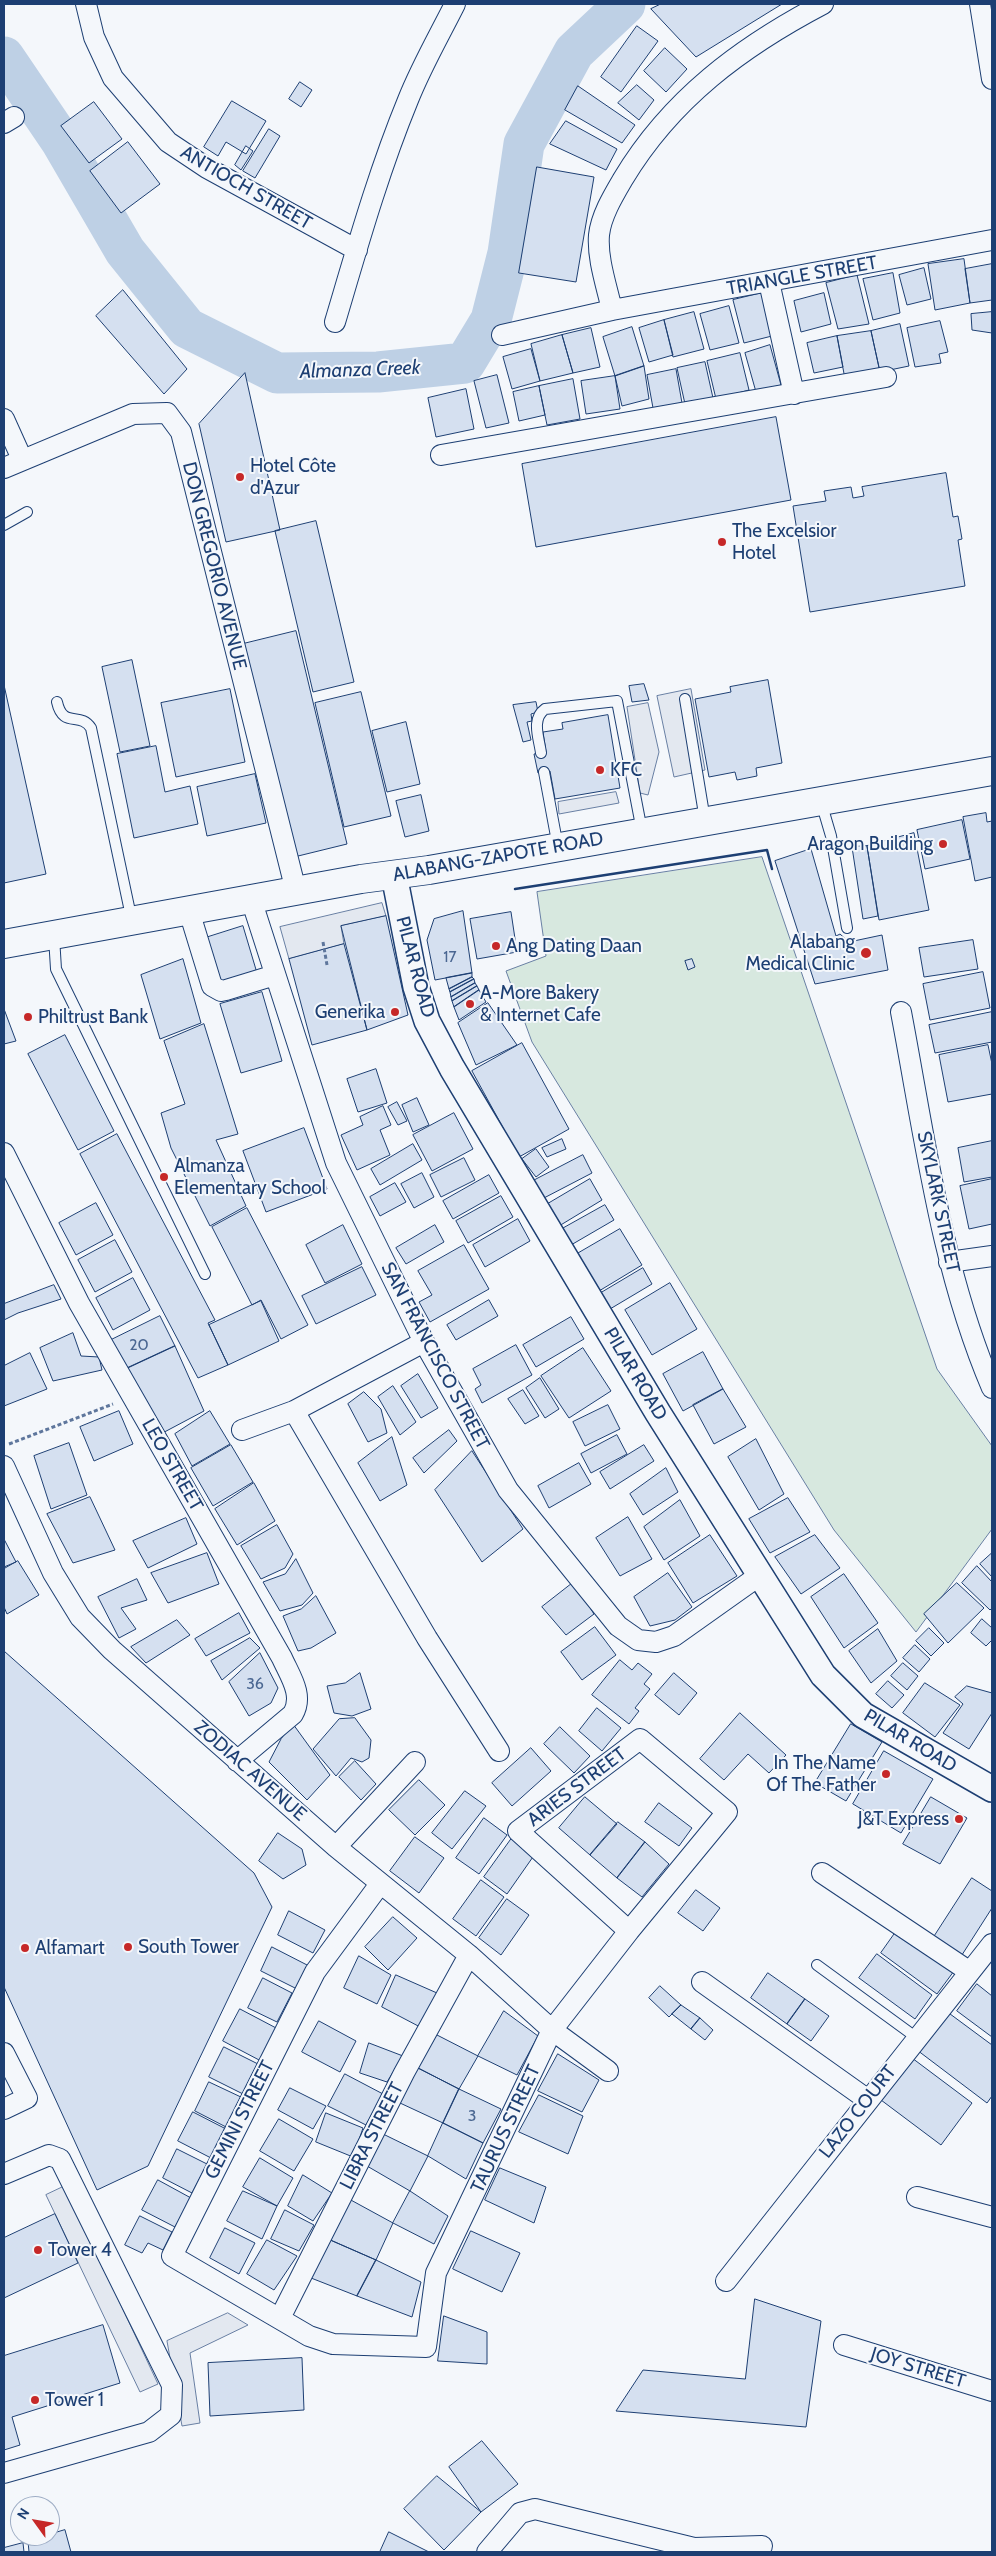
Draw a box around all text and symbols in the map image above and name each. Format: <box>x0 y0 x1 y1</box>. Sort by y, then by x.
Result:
street label: ANTIOCH STREET <box>176 141 316 235</box>
street label: TRIANGLE STREET <box>725 252 879 300</box>
water label: Almanza Creek <box>299 356 421 384</box>
place label: Hotel Côte d'Azur <box>250 455 336 499</box>
street label: DON GREGORIO AVENUE <box>177 460 251 672</box>
marker: Hotel Côte d'Azur <box>234 471 246 483</box>
place label: The Excelsior Hotel <box>732 520 837 564</box>
marker: The Excelsior Hotel <box>716 536 728 548</box>
place label: KFC <box>610 759 642 781</box>
marker: KFC <box>594 764 606 776</box>
street label: ALABANG-ZAPOTE ROAD <box>391 827 605 887</box>
place label: Aragon Building <box>807 833 933 855</box>
marker: Aragon Building <box>937 838 949 850</box>
street label: PILAR ROAD <box>391 914 439 1020</box>
place label: Alabang Medical Clinic <box>746 931 855 975</box>
place label: Ang Dating Daan <box>506 935 642 957</box>
marker: Ang Dating Daan <box>490 940 502 952</box>
marker: Alabang Medical Clinic <box>859 946 873 960</box>
house number: 17 <box>443 947 457 967</box>
place label: A-More Bakery & Internet Cafe <box>480 982 601 1026</box>
marker: A-More Bakery & Internet Cafe <box>464 998 476 1010</box>
place label: Generika <box>315 1001 385 1023</box>
place label: Philtrust Bank <box>38 1006 148 1028</box>
marker: Generika <box>389 1006 401 1018</box>
marker: Philtrust Bank <box>22 1011 34 1023</box>
street label: SKYLARK STREET <box>912 1129 964 1275</box>
place label: Almanza Elementary School <box>174 1155 326 1199</box>
marker: Almanza Elementary School <box>158 1171 170 1183</box>
street label: SAN FRANCISCO STREET <box>376 1258 494 1454</box>
street label: PILAR ROAD <box>598 1324 672 1424</box>
house number: 20 <box>129 1335 149 1355</box>
street label: LEO STREET <box>136 1415 208 1515</box>
house number: 36 <box>246 1674 264 1694</box>
street label: PILAR ROAD <box>860 1704 960 1778</box>
street label: ZODIAC AVENUE <box>189 1716 311 1826</box>
street label: ARIES STREET <box>523 1742 631 1832</box>
place label: In The Name Of The Father <box>766 1752 876 1796</box>
marker: In The Name Of The Father <box>880 1768 892 1780</box>
place label: J&T Express <box>858 1808 949 1830</box>
marker: J&T Express <box>953 1813 965 1825</box>
place label: South Tower <box>138 1936 239 1958</box>
place label: Alfamart <box>35 1937 105 1959</box>
marker: South Tower <box>122 1941 134 1953</box>
marker: Alfamart <box>19 1942 31 1954</box>
street label: GEMINI STREET <box>200 2057 280 2183</box>
street label: TAURUS STREET <box>466 2061 546 2197</box>
street label: LAZO COURT <box>815 2061 901 2163</box>
street label: LIBRA STREET <box>335 2079 409 2193</box>
house number: 3 <box>468 2106 476 2126</box>
place label: Tower 4 <box>48 2239 112 2261</box>
marker: Tower 4 <box>32 2244 44 2256</box>
street label: JOY STREET <box>868 2343 968 2393</box>
place label: Tower 1 <box>45 2389 104 2411</box>
marker: Tower 1 <box>29 2394 41 2406</box>
north arrow <box>10 2496 60 2546</box>
text: N <box>13 2505 33 2523</box>

